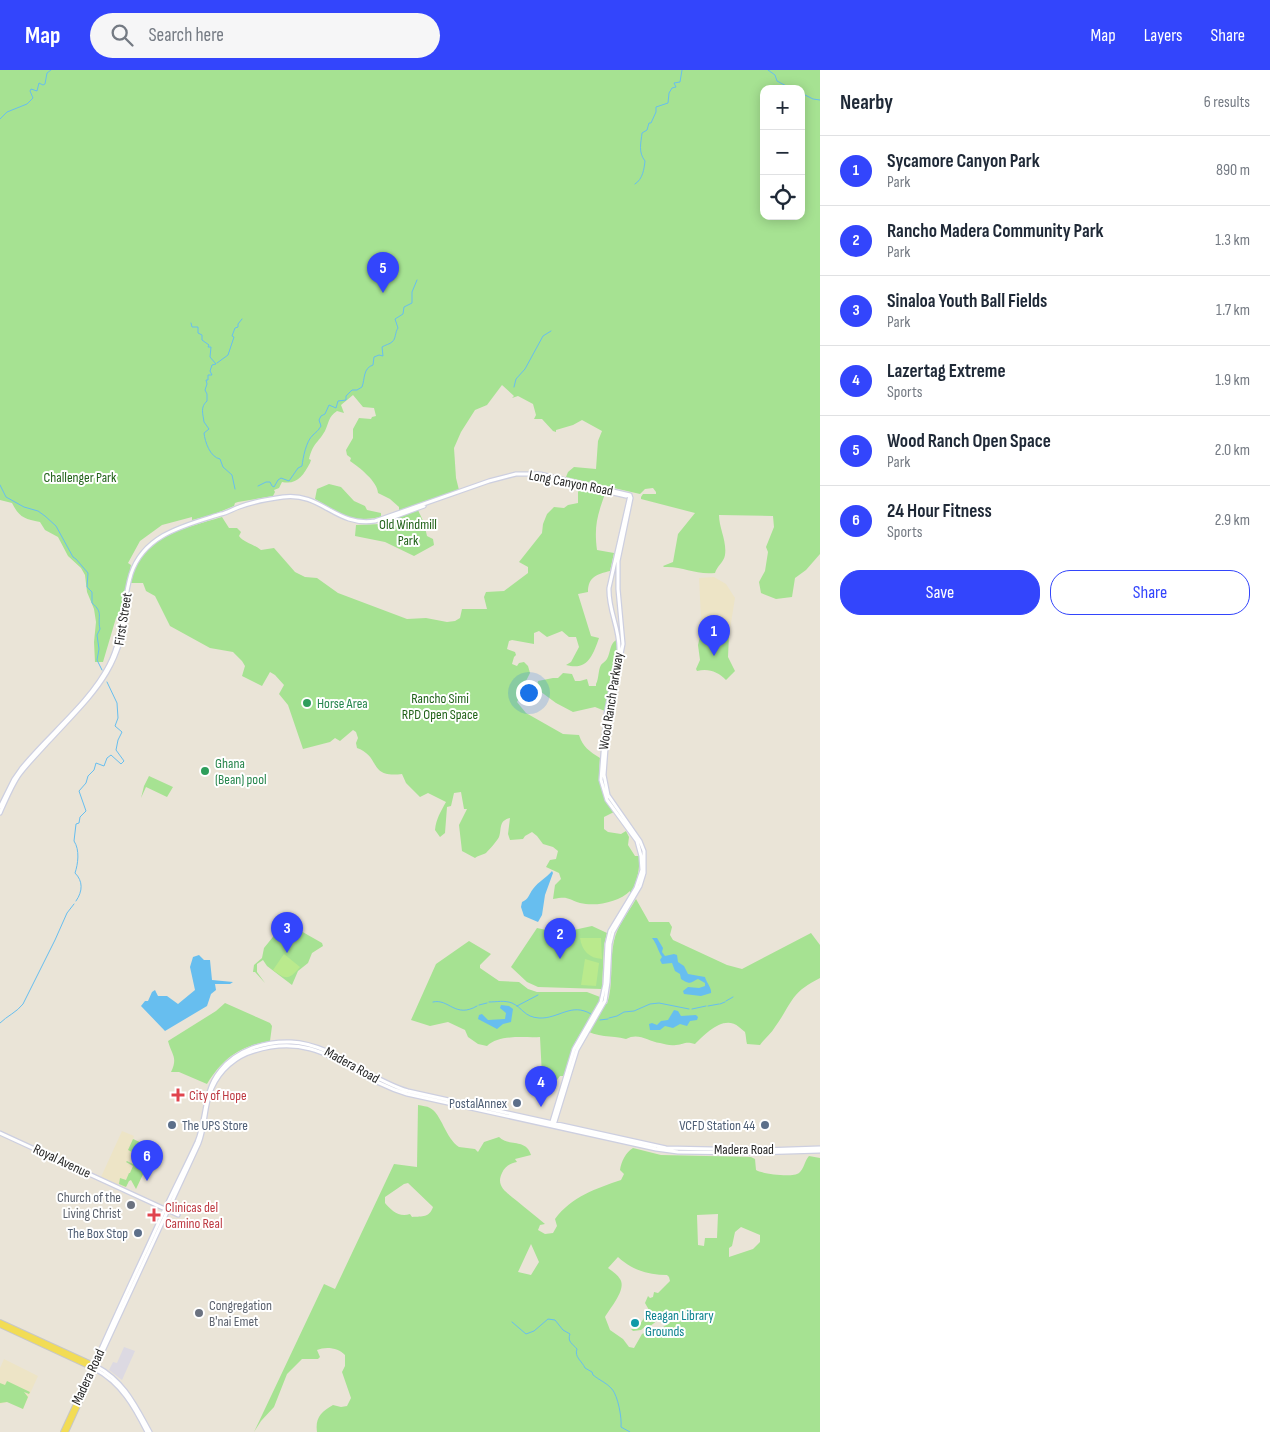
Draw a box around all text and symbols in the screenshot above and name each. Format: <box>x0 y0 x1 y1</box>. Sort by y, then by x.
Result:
search box <box>90 13 440 58</box>
text: Map <box>25 21 60 50</box>
icon: search <box>108 21 136 49</box>
text: Search here <box>148 24 224 47</box>
text: Map <box>1091 25 1116 46</box>
text: Layers <box>1144 25 1183 46</box>
text: Share <box>1211 25 1245 46</box>
map controls <box>760 85 805 220</box>
button: + <box>760 85 805 130</box>
text: Nearby <box>840 90 893 115</box>
text: 6 results <box>1204 93 1250 112</box>
button: − <box>760 130 805 175</box>
text: Sycamore Canyon Park <box>887 150 1040 173</box>
text: 1 <box>853 161 859 180</box>
text: 890 m <box>1216 161 1250 180</box>
text: Park <box>887 173 910 192</box>
button: locate <box>760 175 805 220</box>
text: Rancho Madera Community Park <box>887 220 1104 243</box>
text: 2 <box>852 231 860 250</box>
text: 1.3 km <box>1215 231 1250 250</box>
text: Park <box>887 243 910 262</box>
pin: 5 <box>367 252 399 293</box>
text: Sinaloa Youth Ball Fields <box>887 290 1047 313</box>
text: 3 <box>852 301 860 320</box>
text: 1.7 km <box>1216 301 1250 320</box>
text: Park <box>887 313 910 332</box>
text: Lazertag Extreme <box>887 360 1006 383</box>
text: 4 <box>852 371 860 390</box>
text: 1.9 km <box>1215 371 1250 390</box>
text: Sports <box>887 383 922 402</box>
text: Wood Ranch Open Space <box>887 430 1051 453</box>
text: 5 <box>852 441 860 460</box>
text: 2.0 km <box>1215 441 1250 460</box>
text: Park <box>887 453 910 472</box>
street label: Long Canyon Road <box>528 467 615 499</box>
park label: Challenger Park <box>44 469 117 486</box>
text: 24 Hour Fitness <box>887 500 992 523</box>
text: 6 <box>852 511 860 530</box>
text: 2.9 km <box>1215 511 1250 530</box>
park label: Old Windmill Park <box>379 516 437 549</box>
text: Sports <box>887 523 922 542</box>
button: Save <box>840 570 1040 615</box>
button: Share <box>1050 570 1250 615</box>
street label: First Street <box>110 591 136 647</box>
pin: 1 <box>698 615 730 656</box>
street label: Wood Ranch Parkway <box>595 650 627 751</box>
your location <box>516 680 542 706</box>
park label: Rancho Simi RPD Open Space <box>402 690 478 723</box>
place label: Horse Area <box>317 695 368 712</box>
marker: Horse Area <box>301 697 313 709</box>
place label: Ghana (Bean) pool <box>215 755 267 788</box>
marker: Ghana (Bean) pool <box>199 765 211 777</box>
pin: 3 <box>271 912 303 953</box>
pin: 2 <box>544 918 576 959</box>
street label: Madera Road <box>322 1043 382 1087</box>
pin: 4 <box>525 1066 557 1107</box>
place label: City of Hope <box>189 1087 247 1104</box>
marker: City of Hope <box>171 1088 185 1102</box>
place label: PostalAnnex <box>449 1095 508 1112</box>
marker: PostalAnnex <box>511 1097 523 1109</box>
place label: The UPS Store <box>182 1117 248 1134</box>
place label: VCFD Station 44 <box>679 1117 755 1134</box>
marker: The UPS Store <box>166 1119 178 1131</box>
marker: VCFD Station 44 <box>759 1119 771 1131</box>
street label: Royal Avenue <box>30 1140 94 1182</box>
pin: 6 <box>131 1140 163 1181</box>
street label: Madera Road <box>714 1141 774 1158</box>
place label: Church of the Living Christ <box>57 1189 121 1222</box>
marker: Church of the Living Christ <box>125 1199 137 1211</box>
place label: Clinicas del Camino Real <box>165 1199 222 1232</box>
marker: Clinicas del Camino Real <box>147 1208 161 1222</box>
place label: The Box Stop <box>67 1225 128 1242</box>
marker: The Box Stop <box>132 1227 144 1239</box>
place label: Congregation B'nai Emet <box>209 1297 272 1330</box>
marker: Congregation B'nai Emet <box>193 1307 205 1319</box>
place label: Reagan Library Grounds <box>645 1307 714 1340</box>
marker: Reagan Library Grounds <box>629 1317 641 1329</box>
street label: Madera Road <box>68 1346 108 1408</box>

